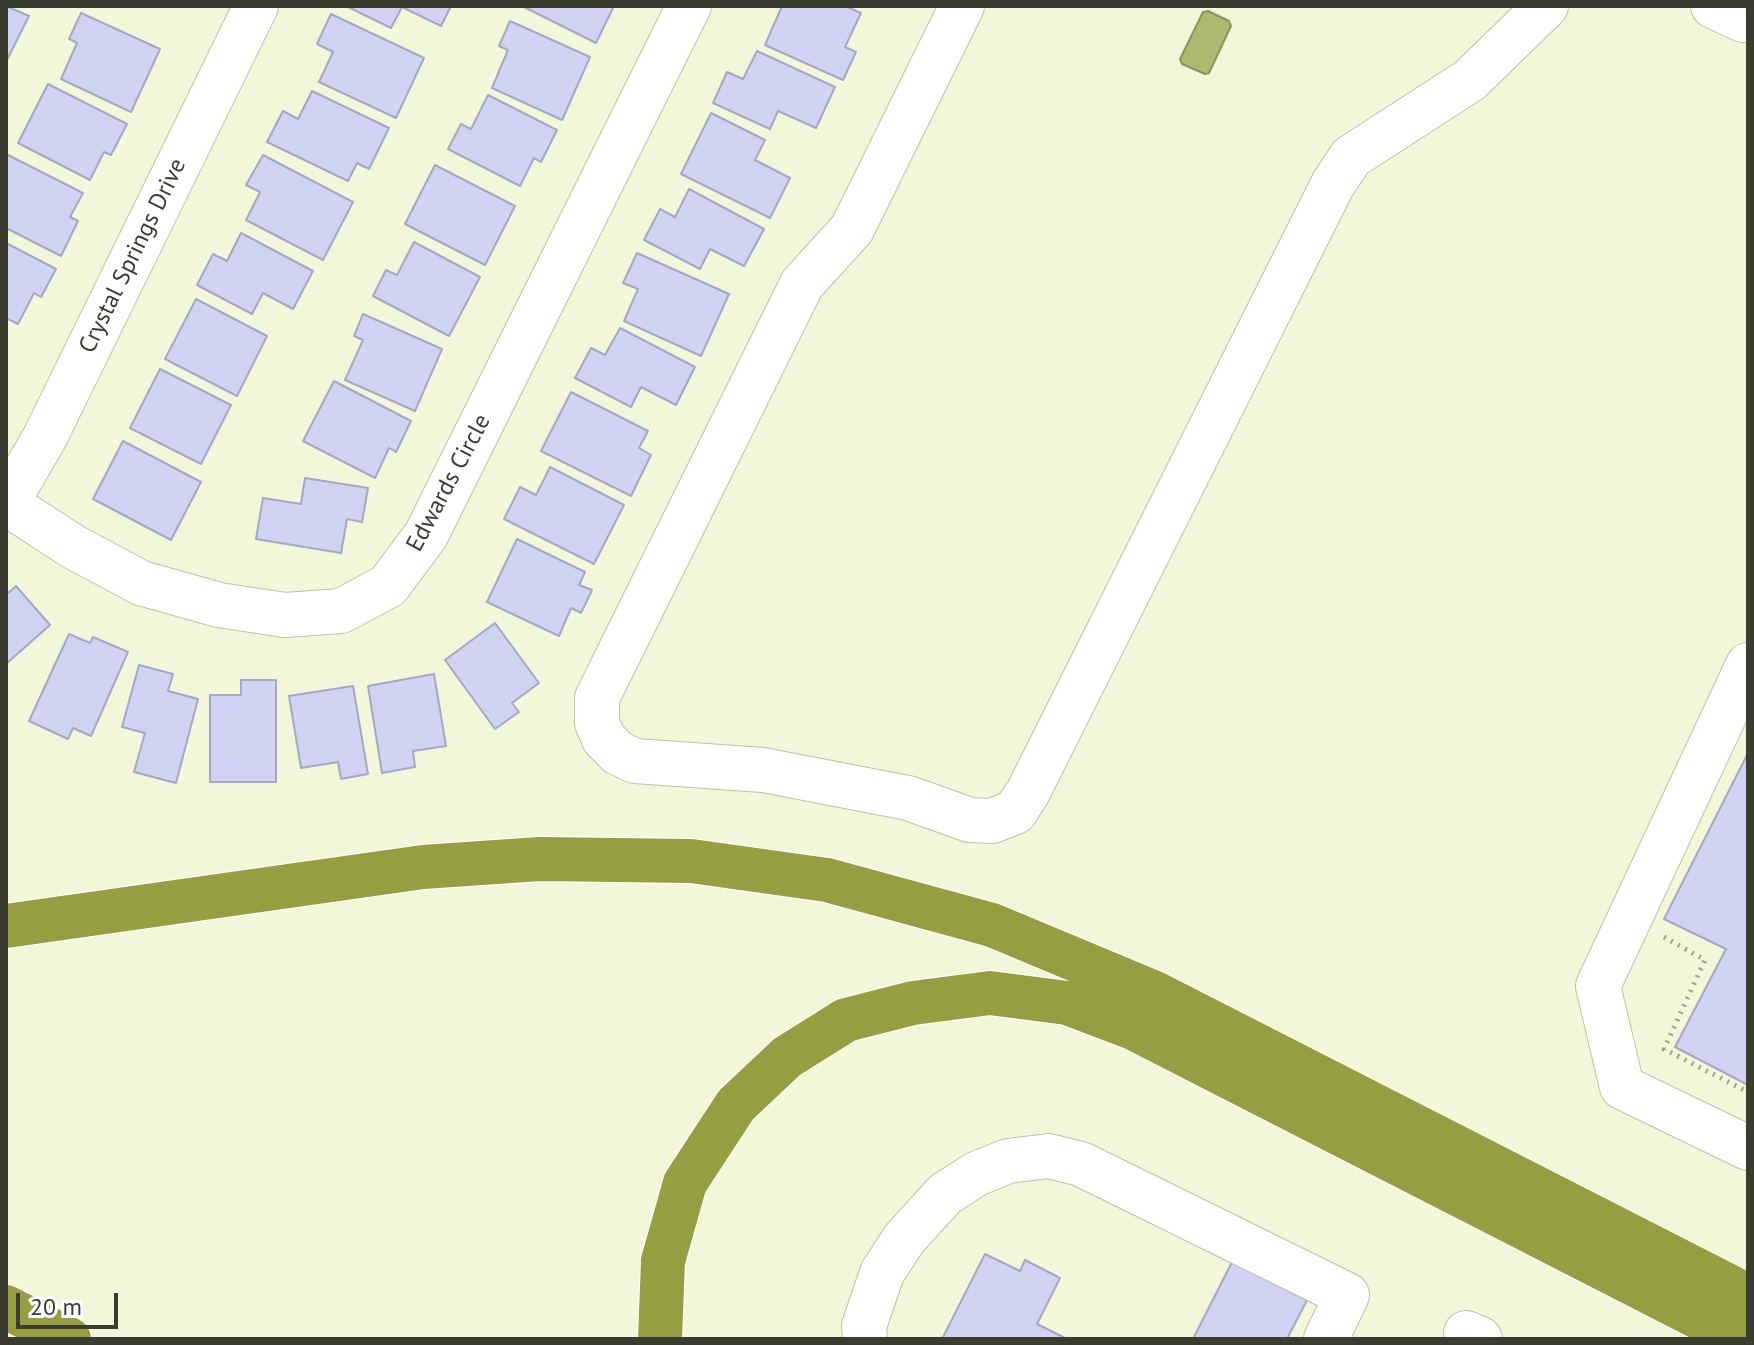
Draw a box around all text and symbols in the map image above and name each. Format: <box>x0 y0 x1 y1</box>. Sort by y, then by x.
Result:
street label: Crystal Springs Drive <box>73 154 193 358</box>
street label: Edwards Circle <box>401 409 497 557</box>
scale bar <box>20 1277 122 1327</box>
text: 20 m <box>30 1291 82 1322</box>

